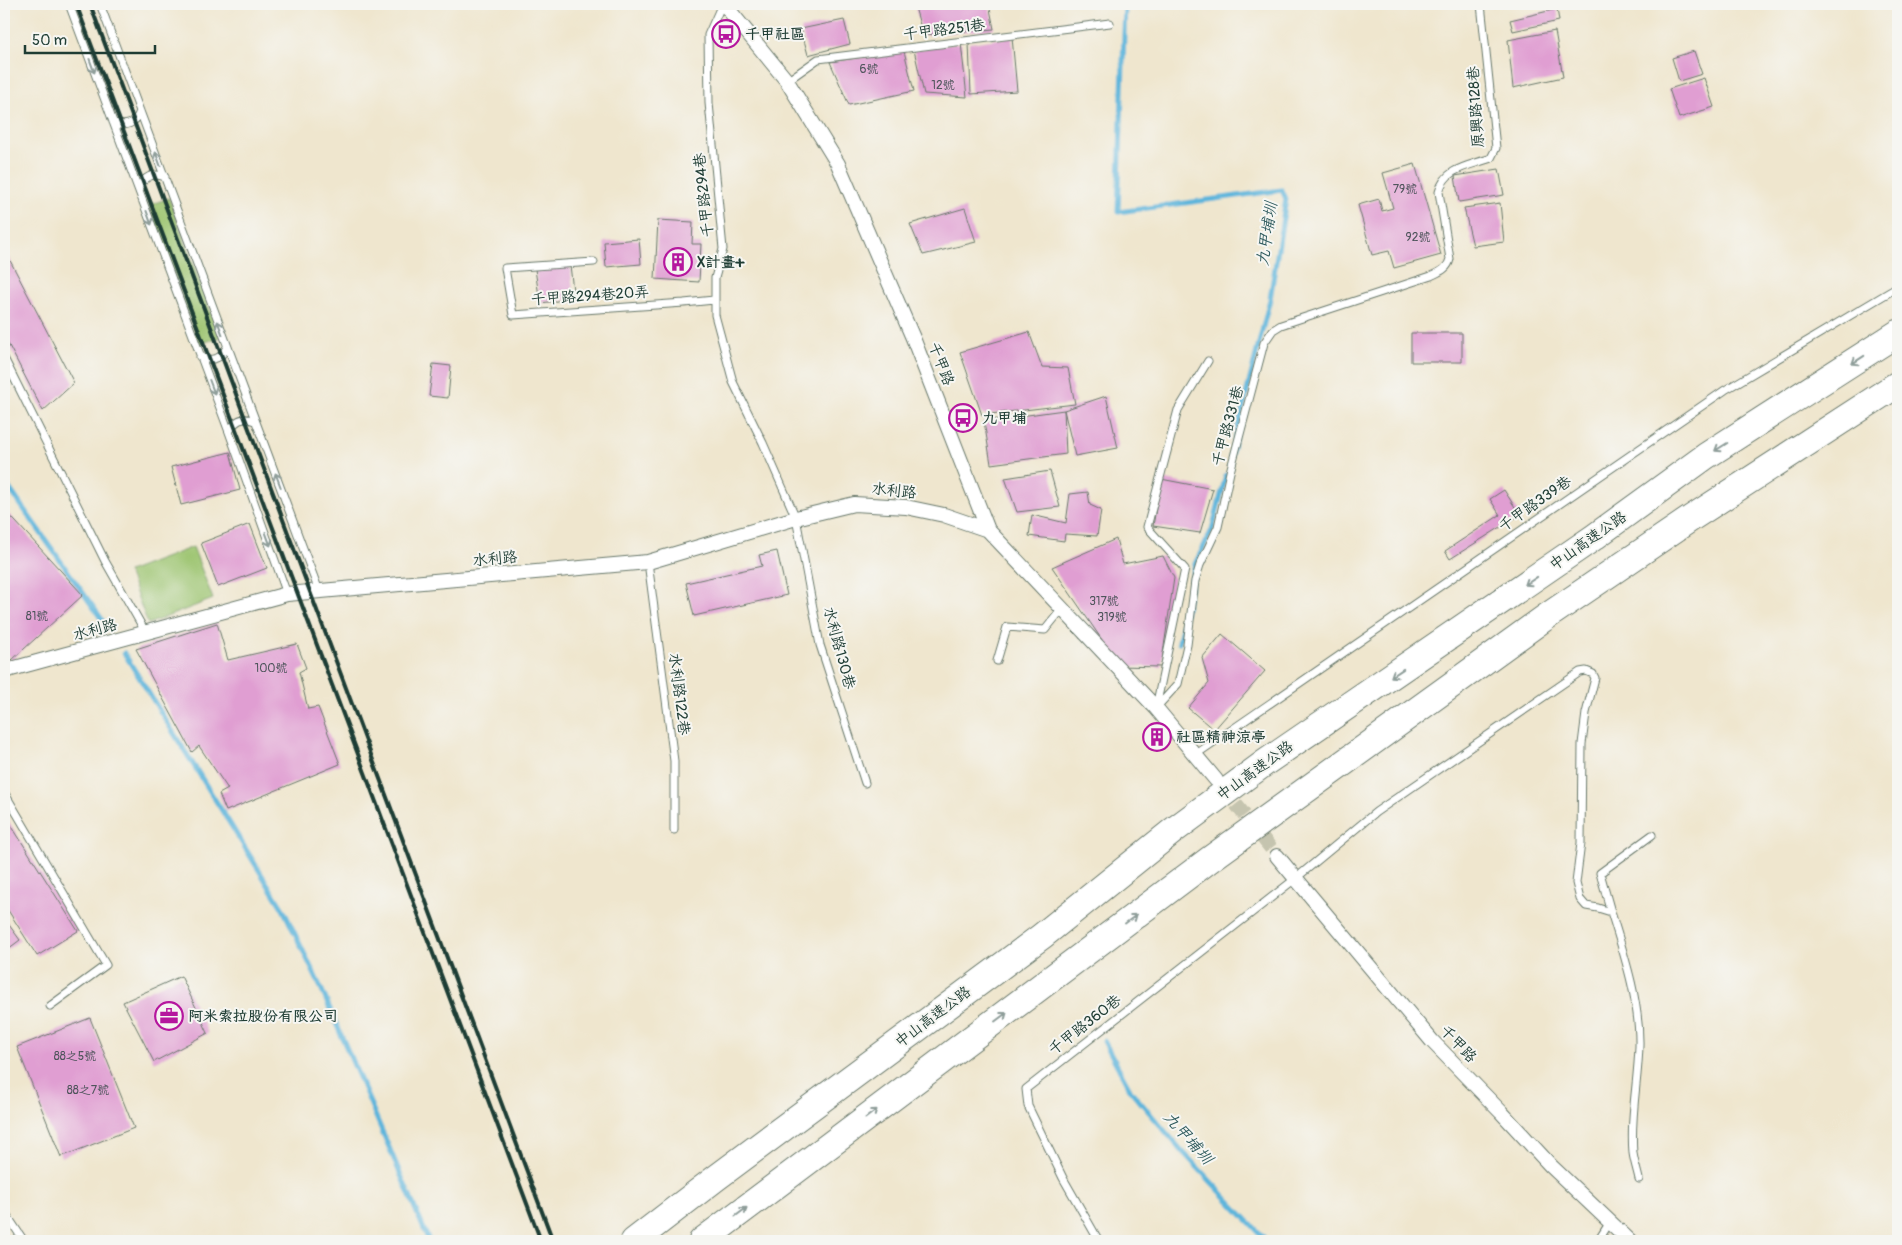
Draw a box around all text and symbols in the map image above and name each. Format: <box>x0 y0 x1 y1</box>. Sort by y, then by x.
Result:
street label: 千甲路251巷 <box>902 16 986 44</box>
bus stop icon: 千甲社區 <box>711 19 741 49</box>
scale bar <box>25 22 155 54</box>
place label: 千甲社區 <box>745 25 805 44</box>
text: 50 m <box>32 31 67 50</box>
one-way arrow <box>88 58 98 73</box>
house number: 6號 <box>860 62 878 77</box>
street label: 原興路128巷 <box>1464 66 1488 148</box>
house number: 12號 <box>931 78 955 93</box>
one-way arrow <box>153 152 162 168</box>
street label: 千甲路294巷 <box>690 152 718 238</box>
house number: 79號 <box>1393 182 1417 197</box>
water label: 九甲埔圳 <box>1253 199 1282 267</box>
one-way arrow <box>145 210 154 225</box>
house number: 92號 <box>1406 230 1430 245</box>
building icon: X計畫+ <box>663 247 693 277</box>
place label: X計畫+ <box>697 253 746 272</box>
street label: 千甲路294巷20弄 <box>530 282 650 310</box>
one-way arrow <box>215 321 224 337</box>
street label: 千甲路 <box>924 340 958 388</box>
one-way arrow <box>1851 355 1865 365</box>
one-way arrow <box>208 379 217 394</box>
street label: 千甲路331巷 <box>1208 384 1248 468</box>
bus stop icon: 九甲埔 <box>948 403 978 433</box>
place label: 九甲埔 <box>982 409 1027 428</box>
one-way arrow <box>1714 442 1728 452</box>
street label: 千甲路339巷 <box>1495 472 1575 536</box>
one-way arrow <box>273 473 282 489</box>
street label: 水利路 <box>871 479 917 503</box>
street label: 中山高速公路 <box>1546 507 1630 575</box>
one-way arrow <box>264 531 273 547</box>
street label: 水利路 <box>472 548 518 570</box>
one-way arrow <box>1524 576 1538 586</box>
house number: 317號 <box>1089 594 1119 609</box>
street label: 水利路130巷 <box>819 605 859 691</box>
house number: 81號 <box>26 609 48 624</box>
house number: 319號 <box>1097 610 1127 625</box>
street label: 水利路 <box>71 615 119 645</box>
street label: 水利路122巷 <box>665 652 693 736</box>
house number: 100號 <box>254 661 288 676</box>
one-way arrow <box>1390 668 1404 678</box>
building icon: 社區精神涼亭 <box>1142 722 1172 752</box>
place label: 社區精神涼亭 <box>1176 728 1266 747</box>
street label: 中山高速公路 <box>1213 737 1297 805</box>
one-way arrow <box>1124 914 1138 924</box>
street label: 中山高速公路 <box>891 982 975 1052</box>
street label: 千甲路360巷 <box>1045 991 1125 1059</box>
office icon: 阿米索拉股份有限公司 <box>154 1001 184 1031</box>
place label: 阿米索拉股份有限公司 <box>188 1007 338 1026</box>
one-way arrow <box>994 1011 1007 1022</box>
street label: 千甲路 <box>1436 1021 1480 1067</box>
house number: 88之5號 <box>54 1049 96 1064</box>
house number: 88之7號 <box>67 1083 109 1098</box>
water label: 九甲埔圳 <box>1159 1108 1218 1170</box>
one-way arrow <box>864 1109 878 1119</box>
one-way arrow <box>734 1207 748 1217</box>

